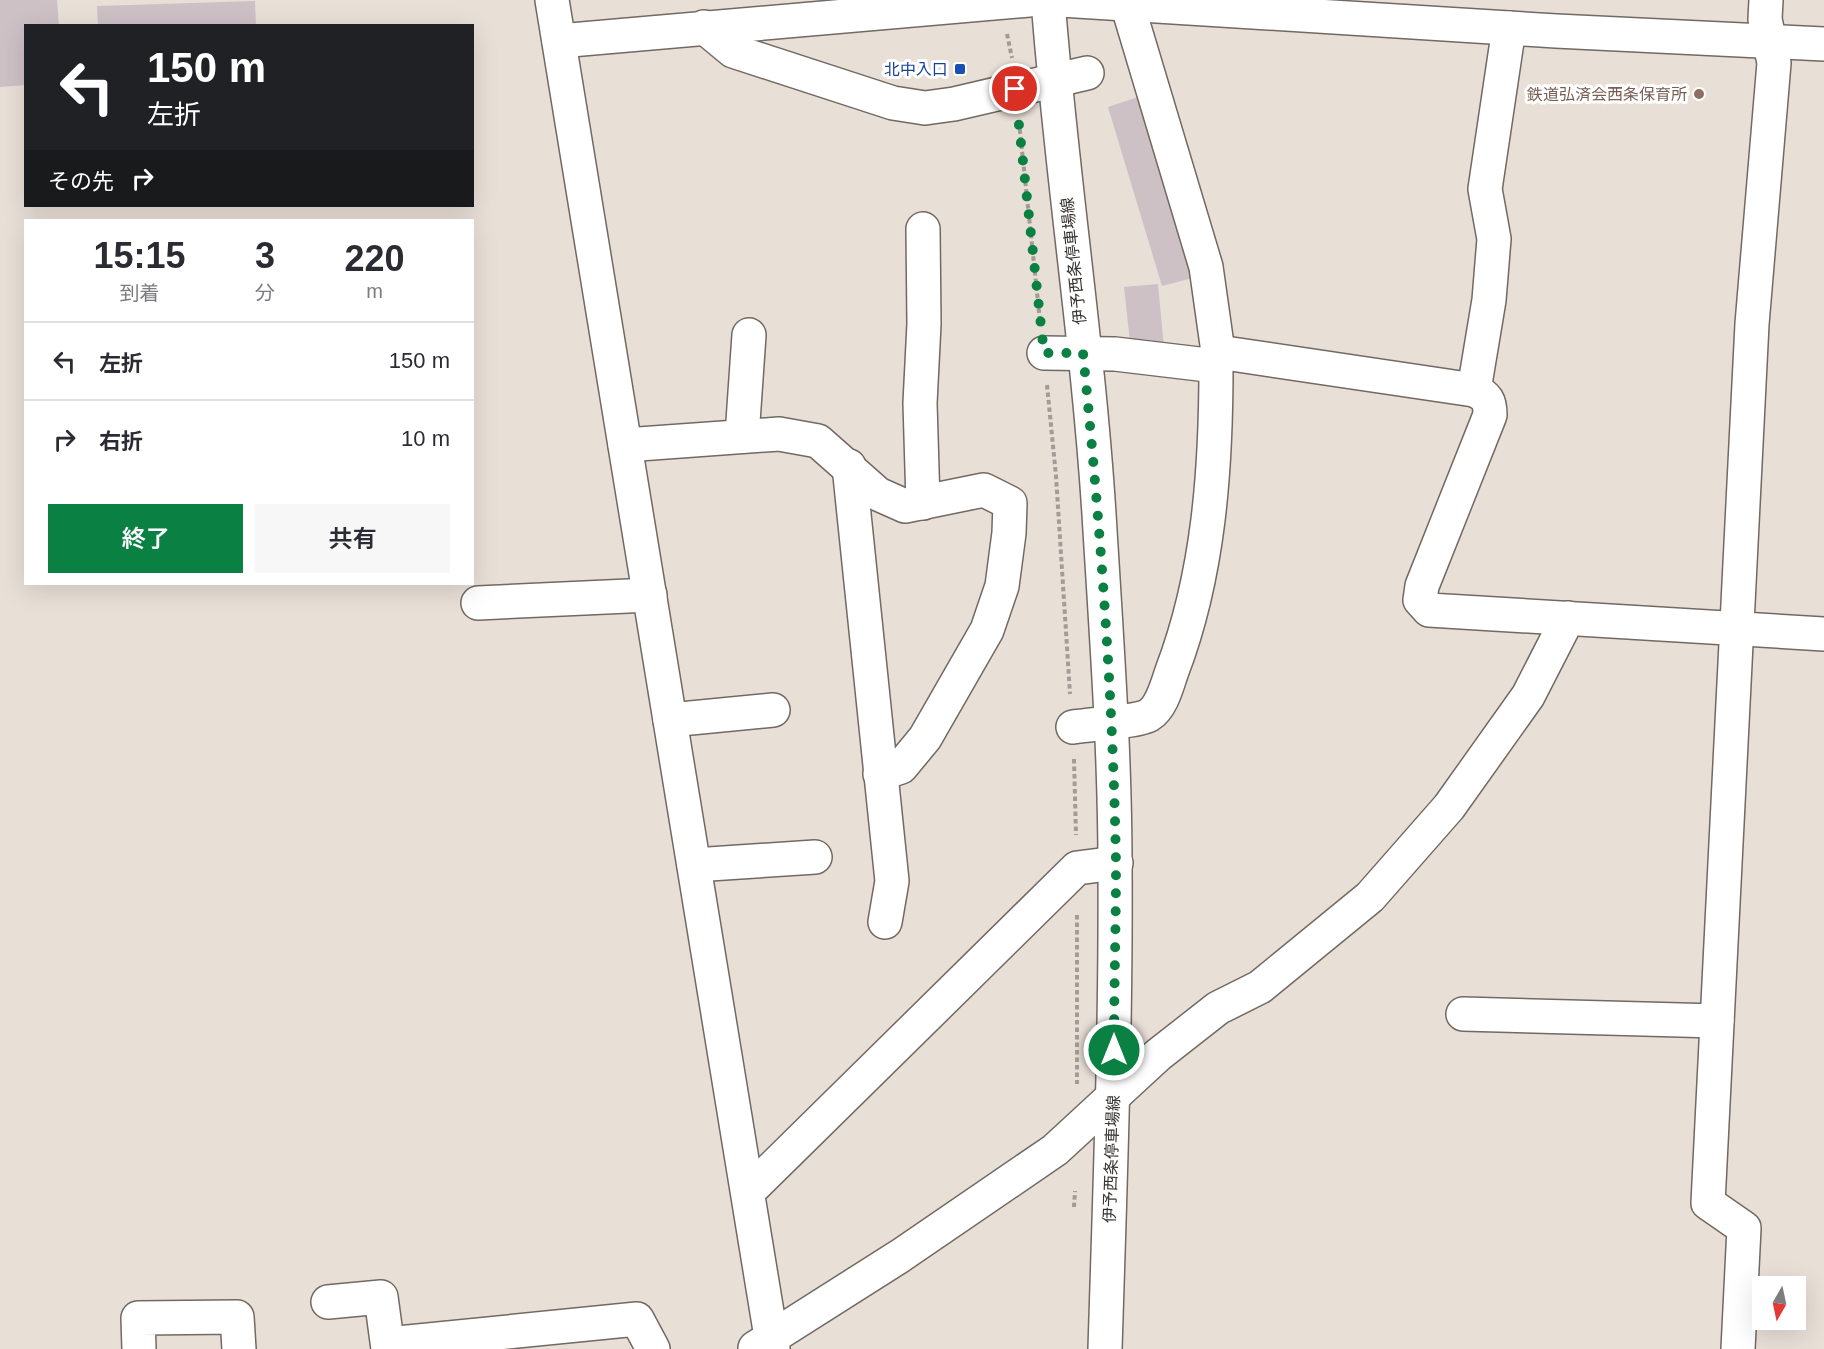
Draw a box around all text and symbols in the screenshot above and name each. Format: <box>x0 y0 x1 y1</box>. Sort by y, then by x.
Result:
text: 150 m <box>147 44 266 91</box>
icon: left <box>48 48 126 126</box>
place label: 北中入口 <box>884 61 948 78</box>
marker: 北中入口 <box>953 62 967 76</box>
pin <box>989 63 1040 114</box>
icon: arrive <box>998 72 1031 105</box>
place label: 鉄道弘済会西条保育所 <box>1527 86 1687 103</box>
marker: 鉄道弘済会西条保育所 <box>1692 87 1706 101</box>
text: 左折 <box>147 100 201 130</box>
icon: right <box>126 162 159 195</box>
text: その先 <box>48 169 114 194</box>
street label: 伊予西条停車場線 <box>1058 196 1089 325</box>
text: 15:15 <box>93 235 186 276</box>
text: 3 <box>255 235 275 276</box>
text: 220 <box>344 238 405 279</box>
text: m <box>366 280 383 302</box>
text: 到着 <box>119 282 159 304</box>
text: 分 <box>255 282 275 304</box>
icon: left <box>48 345 81 378</box>
text: 150 m <box>389 348 450 373</box>
text: 左折 <box>99 351 143 376</box>
icon: right <box>48 423 81 456</box>
text: 10 m <box>401 426 450 451</box>
text: 右折 <box>99 429 143 454</box>
button: 終了 <box>48 504 243 573</box>
button: 共有 <box>255 504 450 573</box>
position arrow <box>1082 1018 1146 1082</box>
street label: 伊予西条停車場線 <box>1101 1095 1122 1223</box>
north arrow <box>1752 1276 1806 1330</box>
map controls <box>1752 1276 1806 1330</box>

